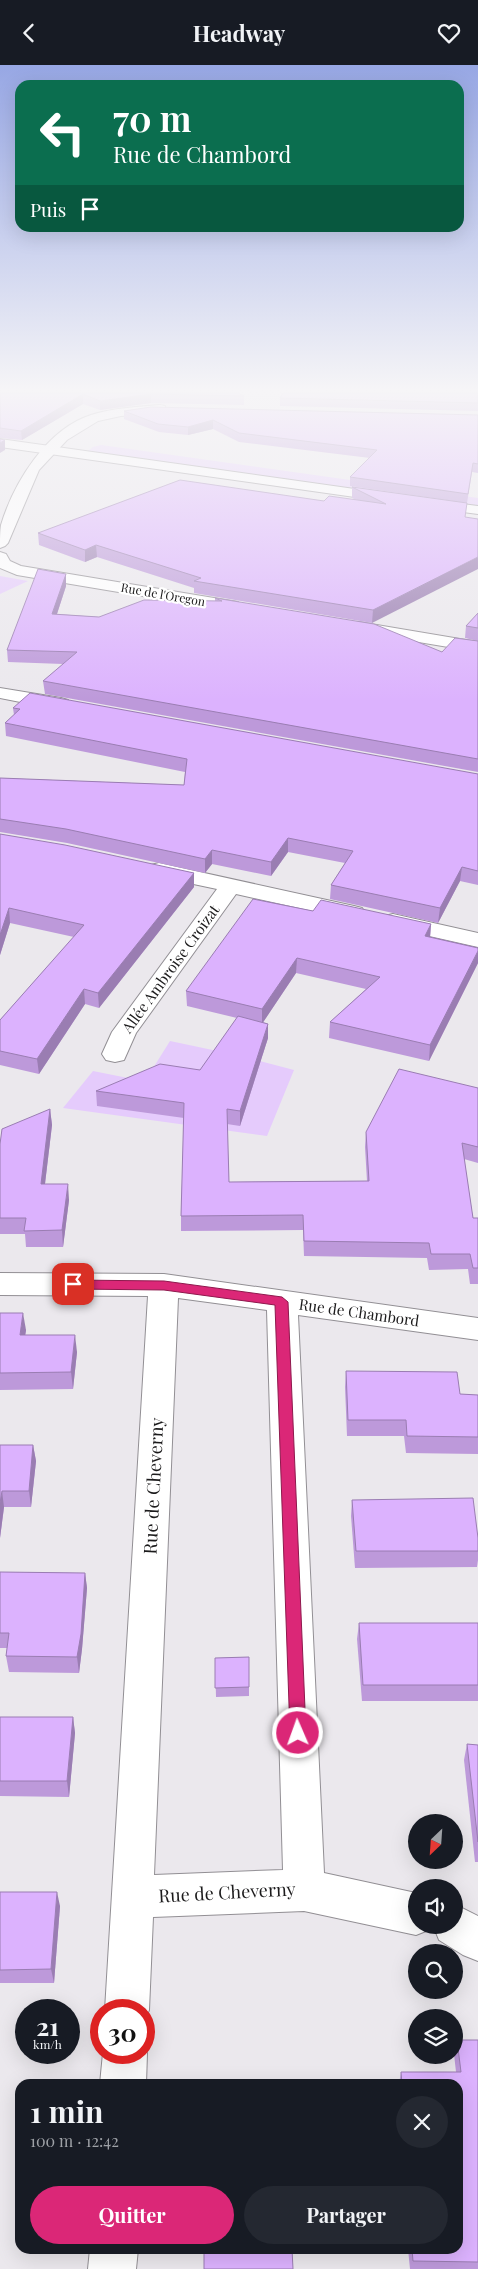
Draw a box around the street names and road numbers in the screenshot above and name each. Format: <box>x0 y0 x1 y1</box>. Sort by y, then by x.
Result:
street label: Rue de l'Oregon <box>120 579 207 609</box>
street label: Allée Ambroise Croizat <box>116 900 224 1037</box>
street label: Rue de Chambord <box>298 1294 421 1330</box>
street label: Rue de Cheverny <box>137 1417 169 1555</box>
street label: Rue de Cheverny <box>158 1876 296 1908</box>

